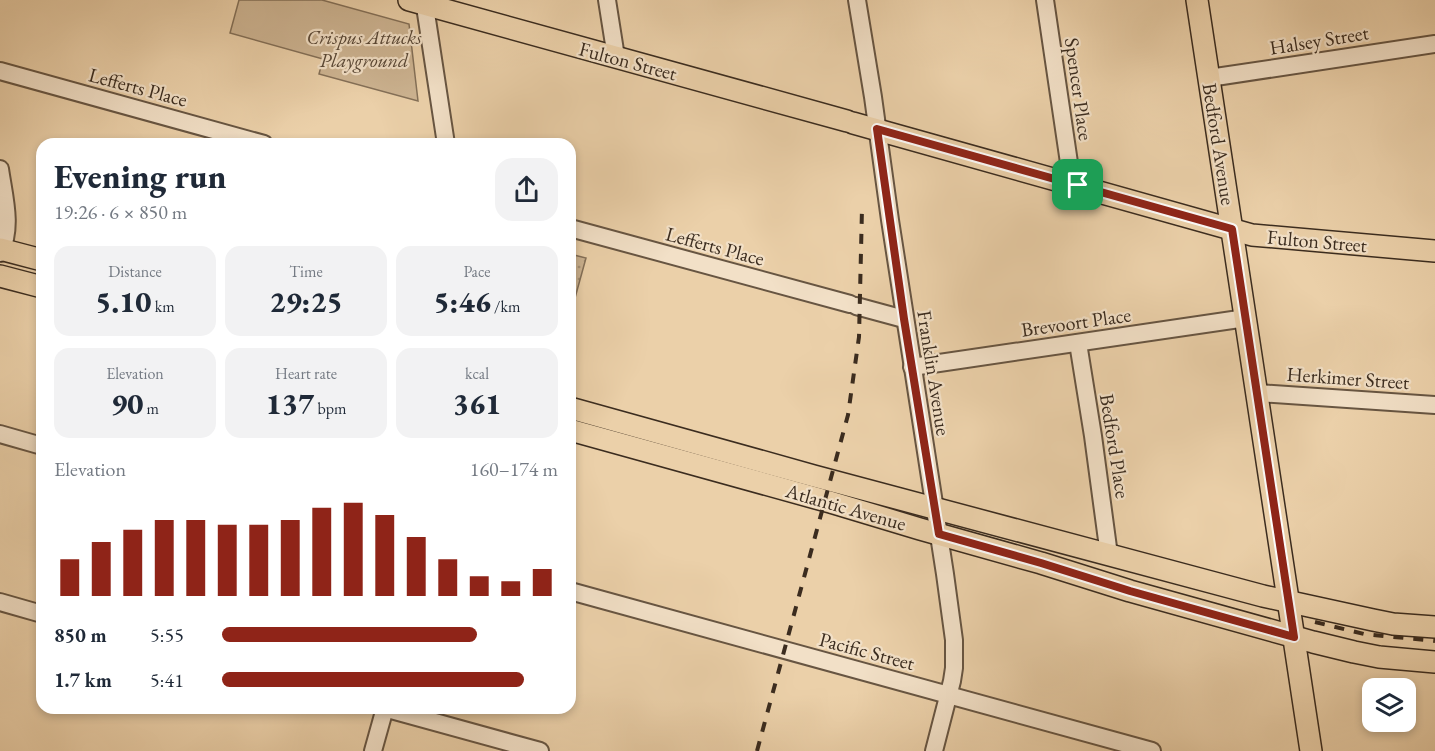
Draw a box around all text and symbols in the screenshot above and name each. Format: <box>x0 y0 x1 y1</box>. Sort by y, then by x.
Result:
street label: Halsey Street <box>1268 19 1371 61</box>
park label: Crispus Attucks Playground <box>306 24 422 73</box>
street label: Fulton Street <box>576 35 680 87</box>
street label: Spencer Place <box>1059 36 1099 142</box>
street label: Lefferts Place <box>86 61 190 113</box>
street label: Bedford Avenue <box>1197 81 1242 207</box>
text: Evening run <box>54 155 226 198</box>
button: share <box>495 158 558 221</box>
pin <box>1052 159 1103 210</box>
icon: arrive <box>1061 168 1094 201</box>
text: 19:26 · 6 × 850 m <box>54 199 187 225</box>
street label: Lefferts Place <box>663 220 767 272</box>
street label: Fulton Street <box>1266 224 1369 258</box>
text: Distance <box>108 261 162 282</box>
text: Time <box>289 261 323 282</box>
text: Pace <box>464 261 490 282</box>
text: 5.10 <box>95 282 151 321</box>
text: 29:25 <box>269 282 343 321</box>
text: 5:46 <box>434 282 491 321</box>
text: km <box>151 296 175 317</box>
text: /km <box>491 296 520 317</box>
street label: Brevoort Place <box>1019 301 1133 343</box>
street label: Franklin Avenue <box>911 308 957 438</box>
street label: Herkimer Street <box>1286 361 1411 395</box>
text: Elevation <box>106 363 164 384</box>
text: Heart rate <box>275 363 337 384</box>
text: kcal <box>465 363 489 384</box>
text: 90 <box>111 384 143 423</box>
text: 137 <box>266 384 314 423</box>
text: 361 <box>453 384 501 423</box>
street label: Bedford Place <box>1094 392 1136 500</box>
text: m <box>143 398 159 419</box>
text: bpm <box>314 398 346 419</box>
text: Elevation <box>54 456 126 482</box>
text: 160–174 m <box>470 456 558 482</box>
street label: Atlantic Avenue <box>782 477 909 537</box>
text: 850 m <box>54 622 107 648</box>
text: 5:55 <box>150 622 184 648</box>
street label: Pacific Street <box>817 626 918 676</box>
text: 1.7 km <box>54 667 112 693</box>
text: 5:41 <box>150 667 184 693</box>
map controls <box>1362 678 1416 732</box>
button: layers <box>1362 678 1416 732</box>

